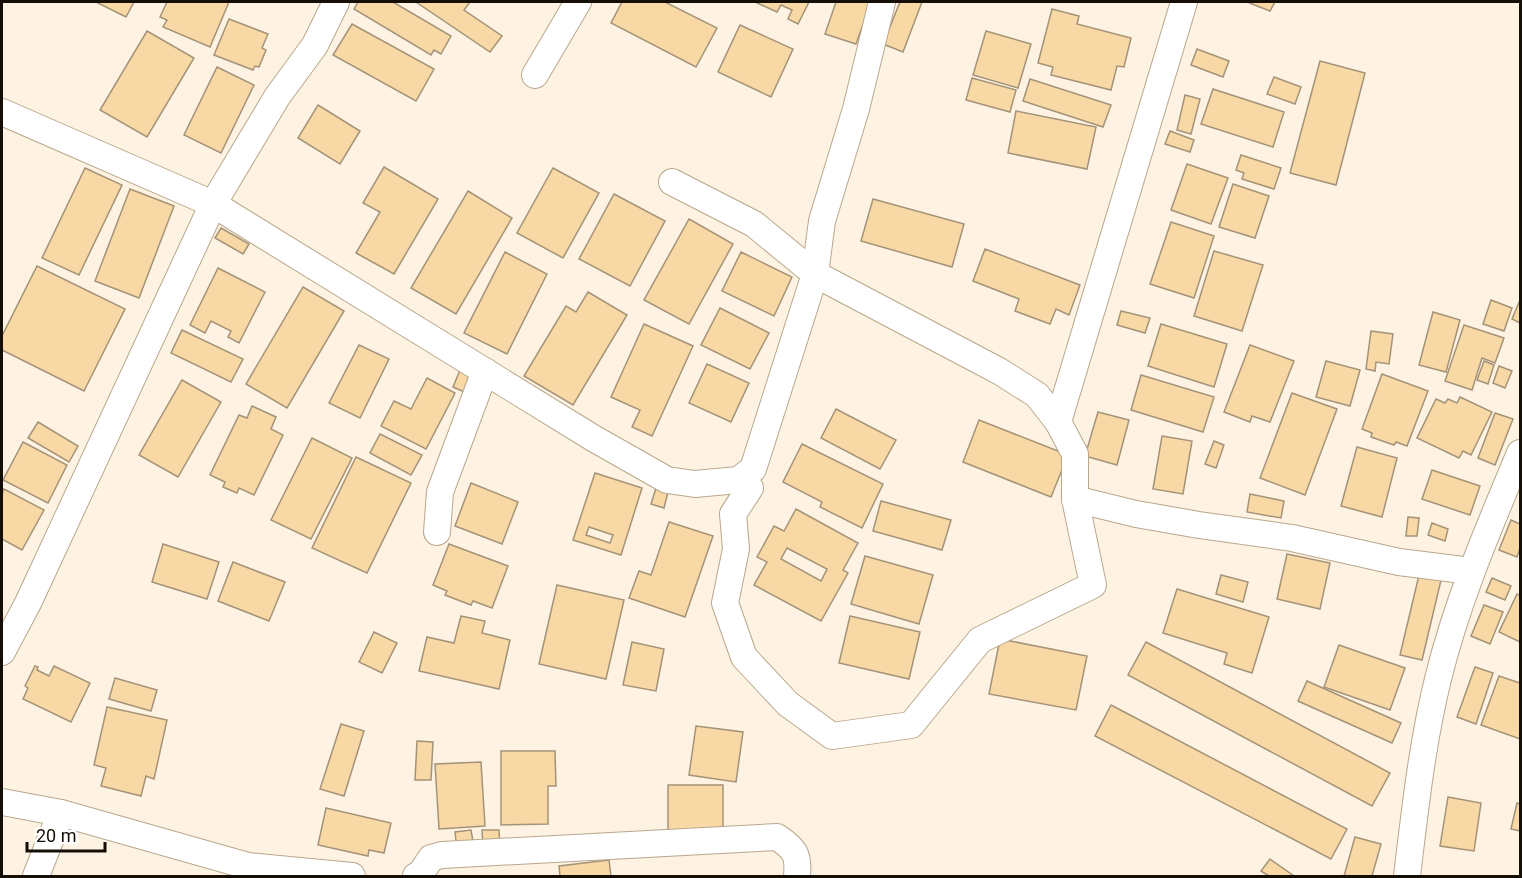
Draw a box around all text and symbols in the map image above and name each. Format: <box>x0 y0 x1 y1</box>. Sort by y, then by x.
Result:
scale bar <box>27 815 105 853</box>
text: 20 m <box>36 825 76 846</box>

